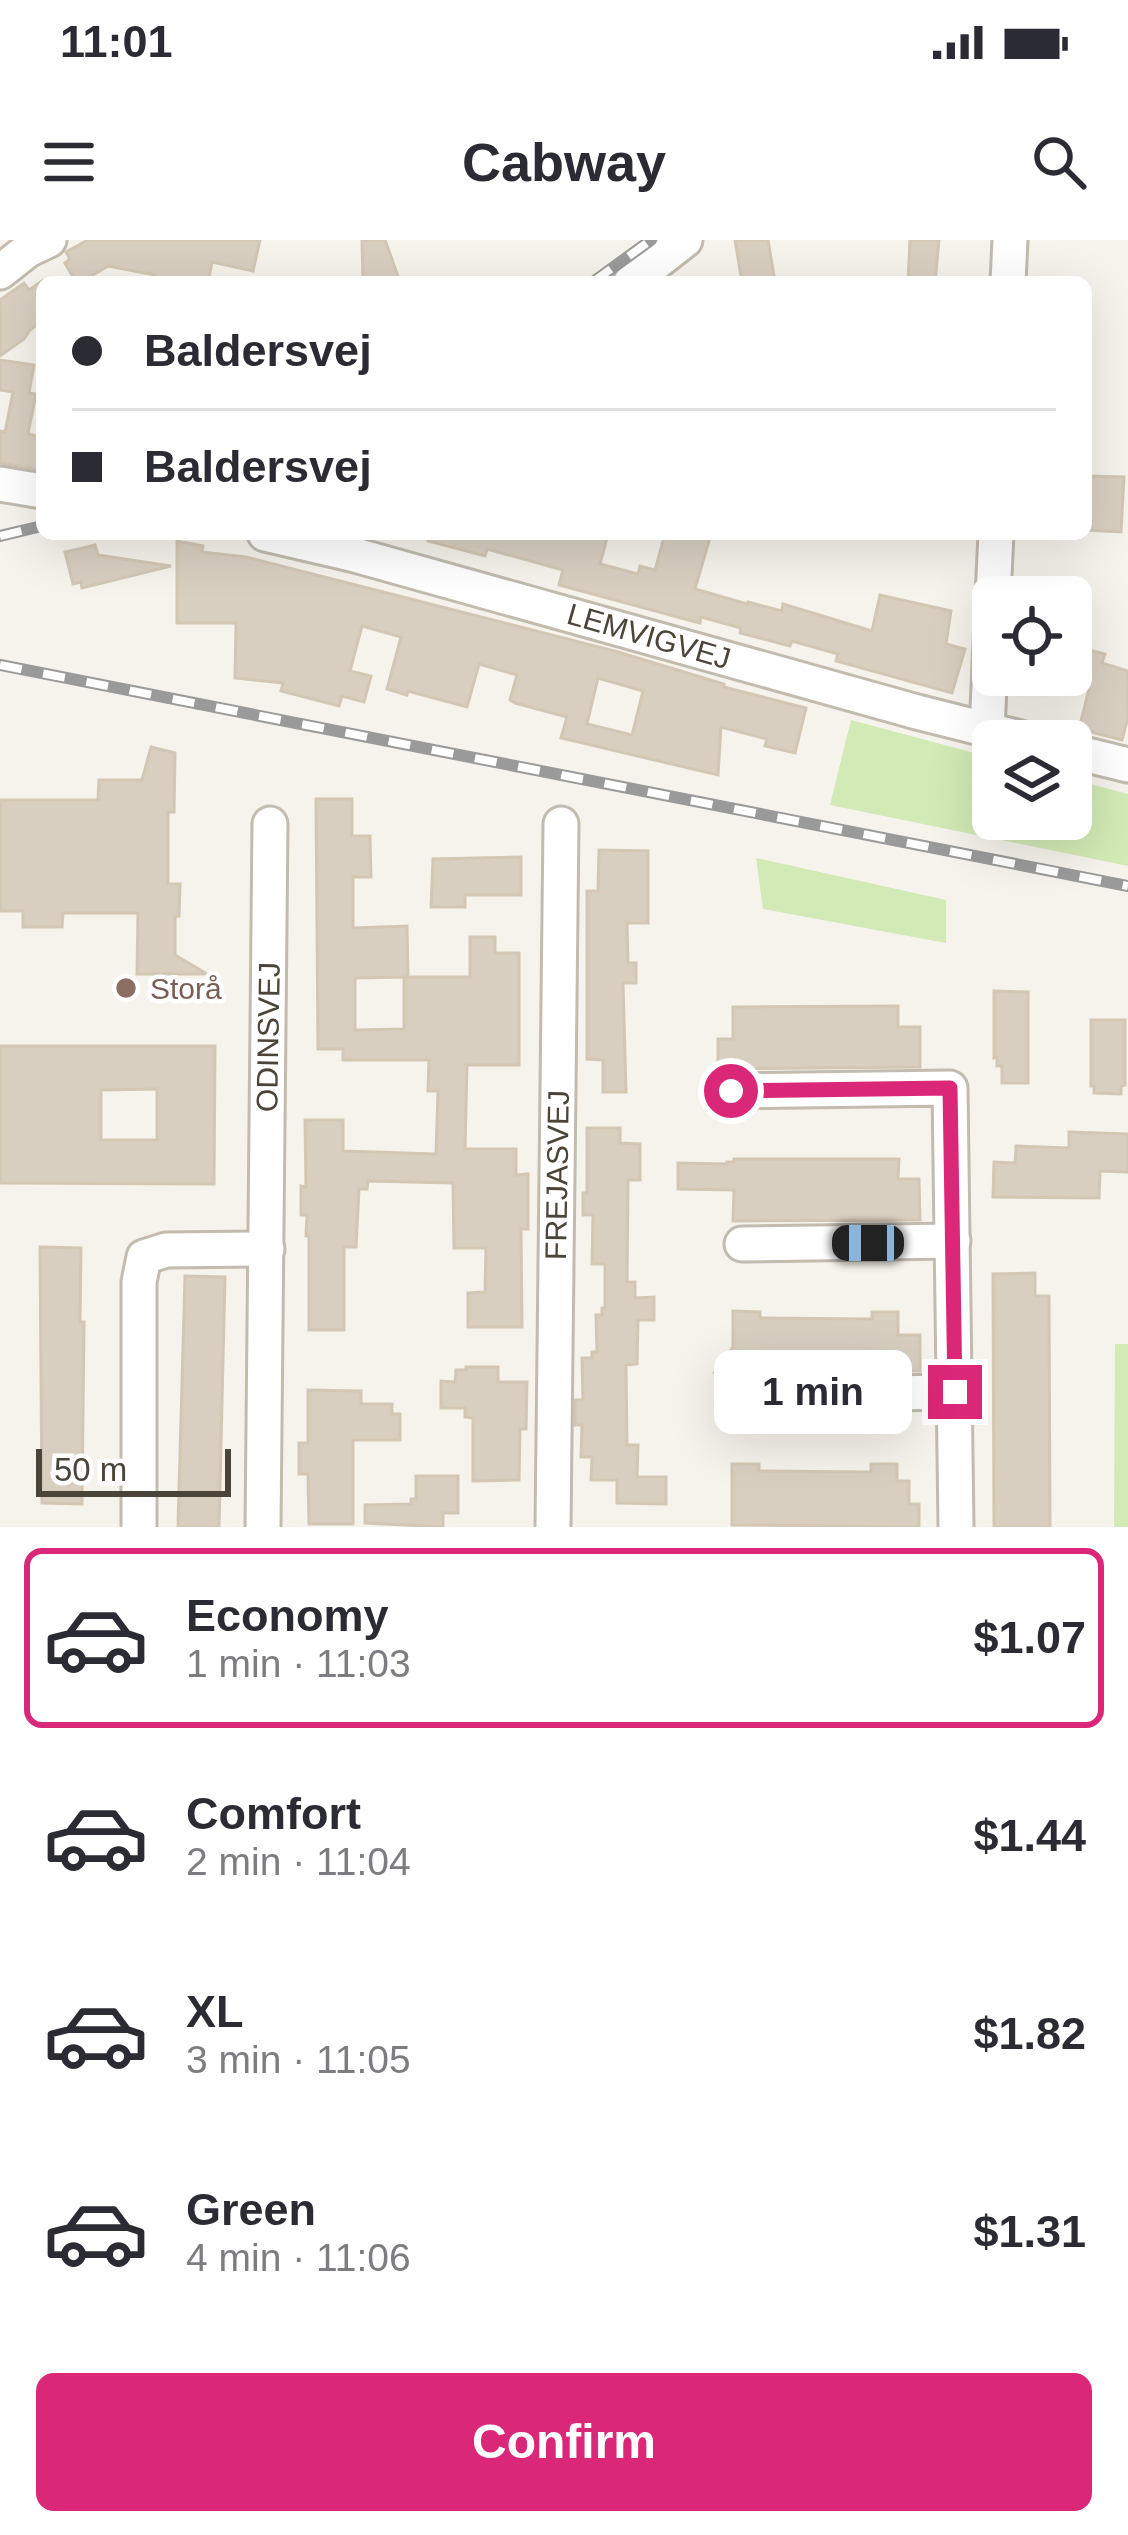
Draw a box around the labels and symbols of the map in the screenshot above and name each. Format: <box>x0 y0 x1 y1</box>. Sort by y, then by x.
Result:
street label: LEMVIGVEJ <box>564 597 734 675</box>
street label: ODINSVEJ <box>250 962 286 1112</box>
place label: Storå <box>150 972 222 1005</box>
marker: Storå <box>113 975 139 1001</box>
route start <box>704 1064 758 1118</box>
street label: FREJASVEJ <box>539 1090 575 1260</box>
car <box>832 1225 904 1261</box>
callout: 1 min <box>715 1350 913 1434</box>
route end <box>928 1365 982 1419</box>
scale bar <box>36 1443 231 1496</box>

